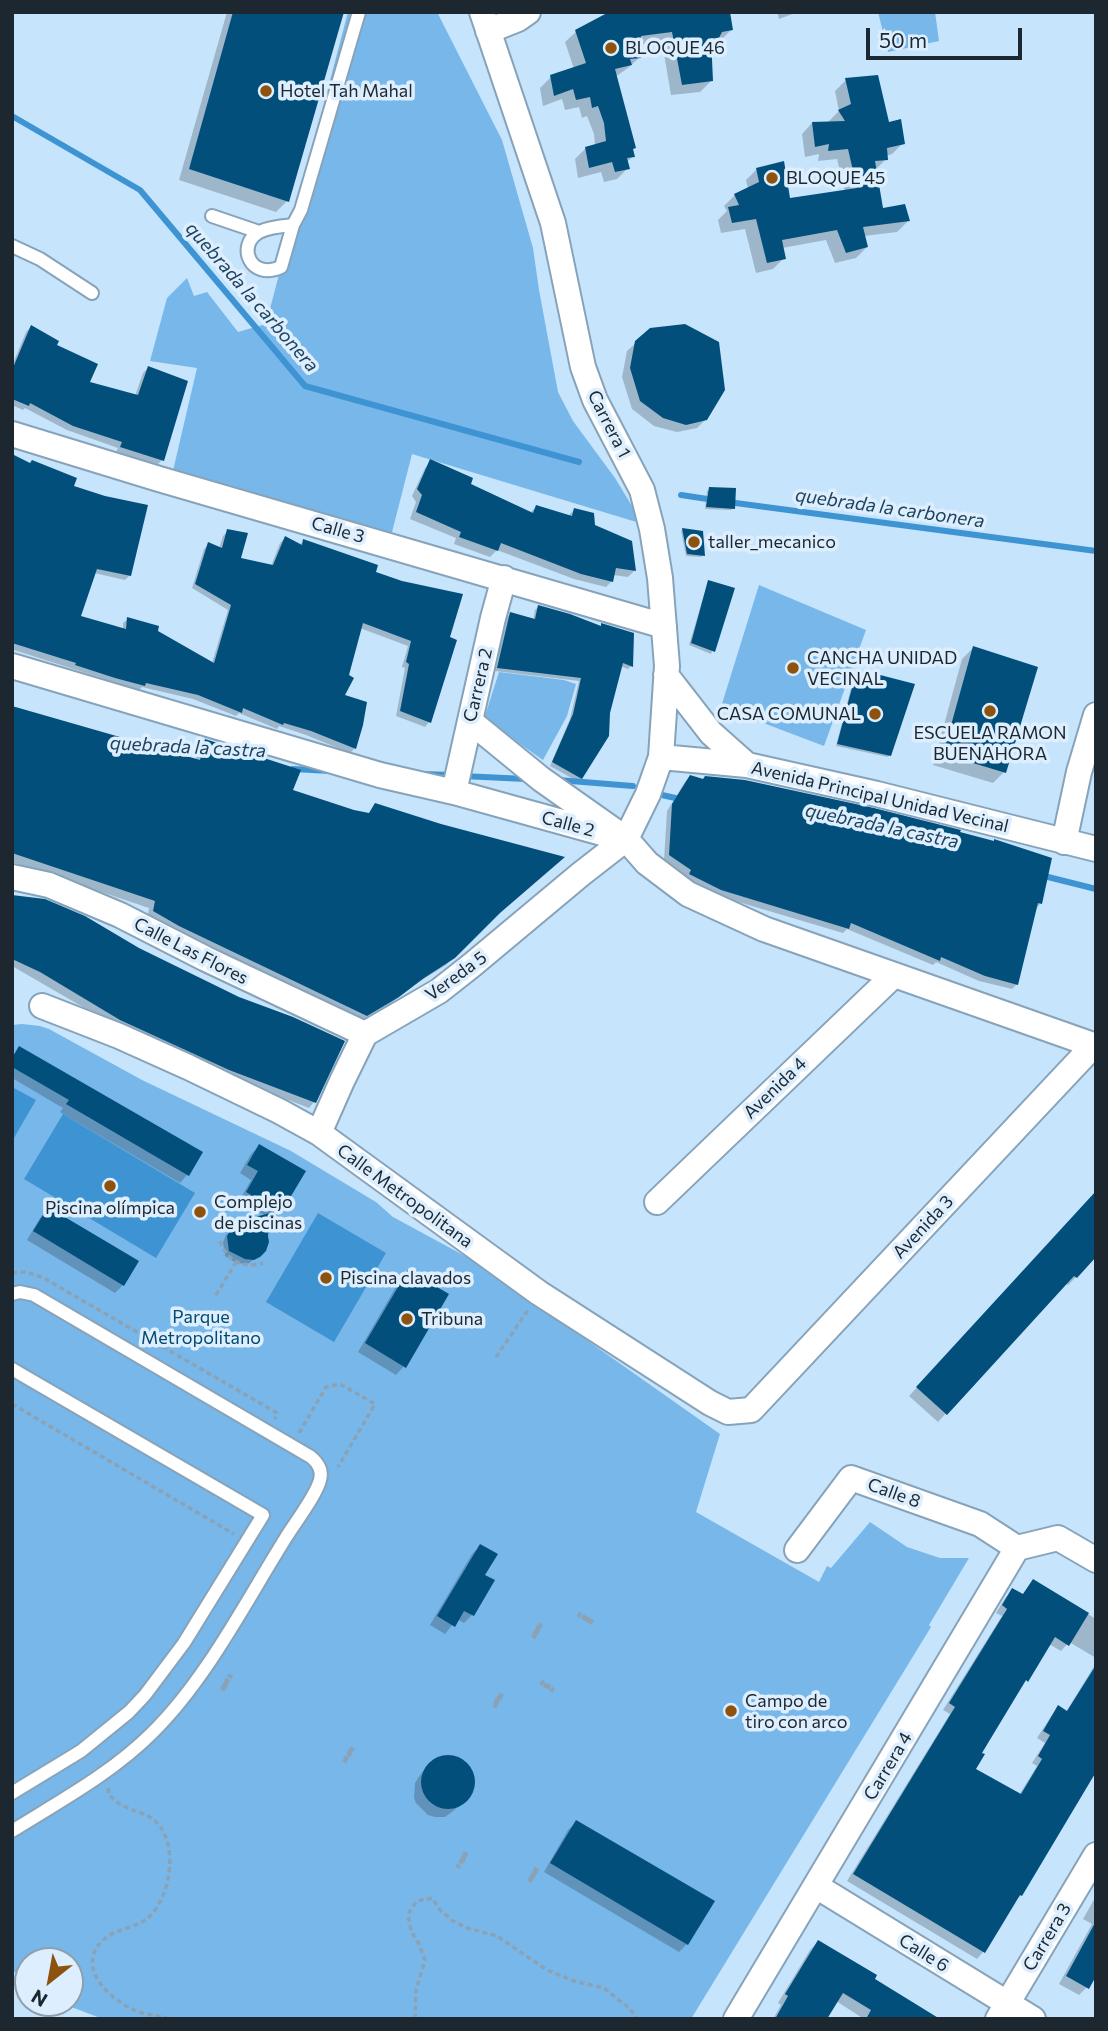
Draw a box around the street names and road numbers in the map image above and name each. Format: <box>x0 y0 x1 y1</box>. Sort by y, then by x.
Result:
street label: Carrera 1 <box>583 387 635 461</box>
street label: Calle 3 <box>309 512 367 548</box>
street label: Carrera 2 <box>459 646 497 724</box>
street label: Avenida Principal Unidad Vecinal <box>749 757 1011 837</box>
street label: Calle 2 <box>539 807 597 841</box>
street label: Calle Las Flores <box>130 913 252 989</box>
street label: Vereda 5 <box>421 947 491 1005</box>
street label: Avenida 4 <box>739 1053 811 1123</box>
street label: Calle Metropolitana <box>333 1140 477 1252</box>
street label: Avenida 3 <box>888 1191 958 1263</box>
street label: Calle 8 <box>865 1473 923 1513</box>
street label: Carrera 4 <box>859 1728 917 1804</box>
street label: Carrera 3 <box>1018 1899 1076 1975</box>
street label: Calle 6 <box>895 1929 953 1977</box>

